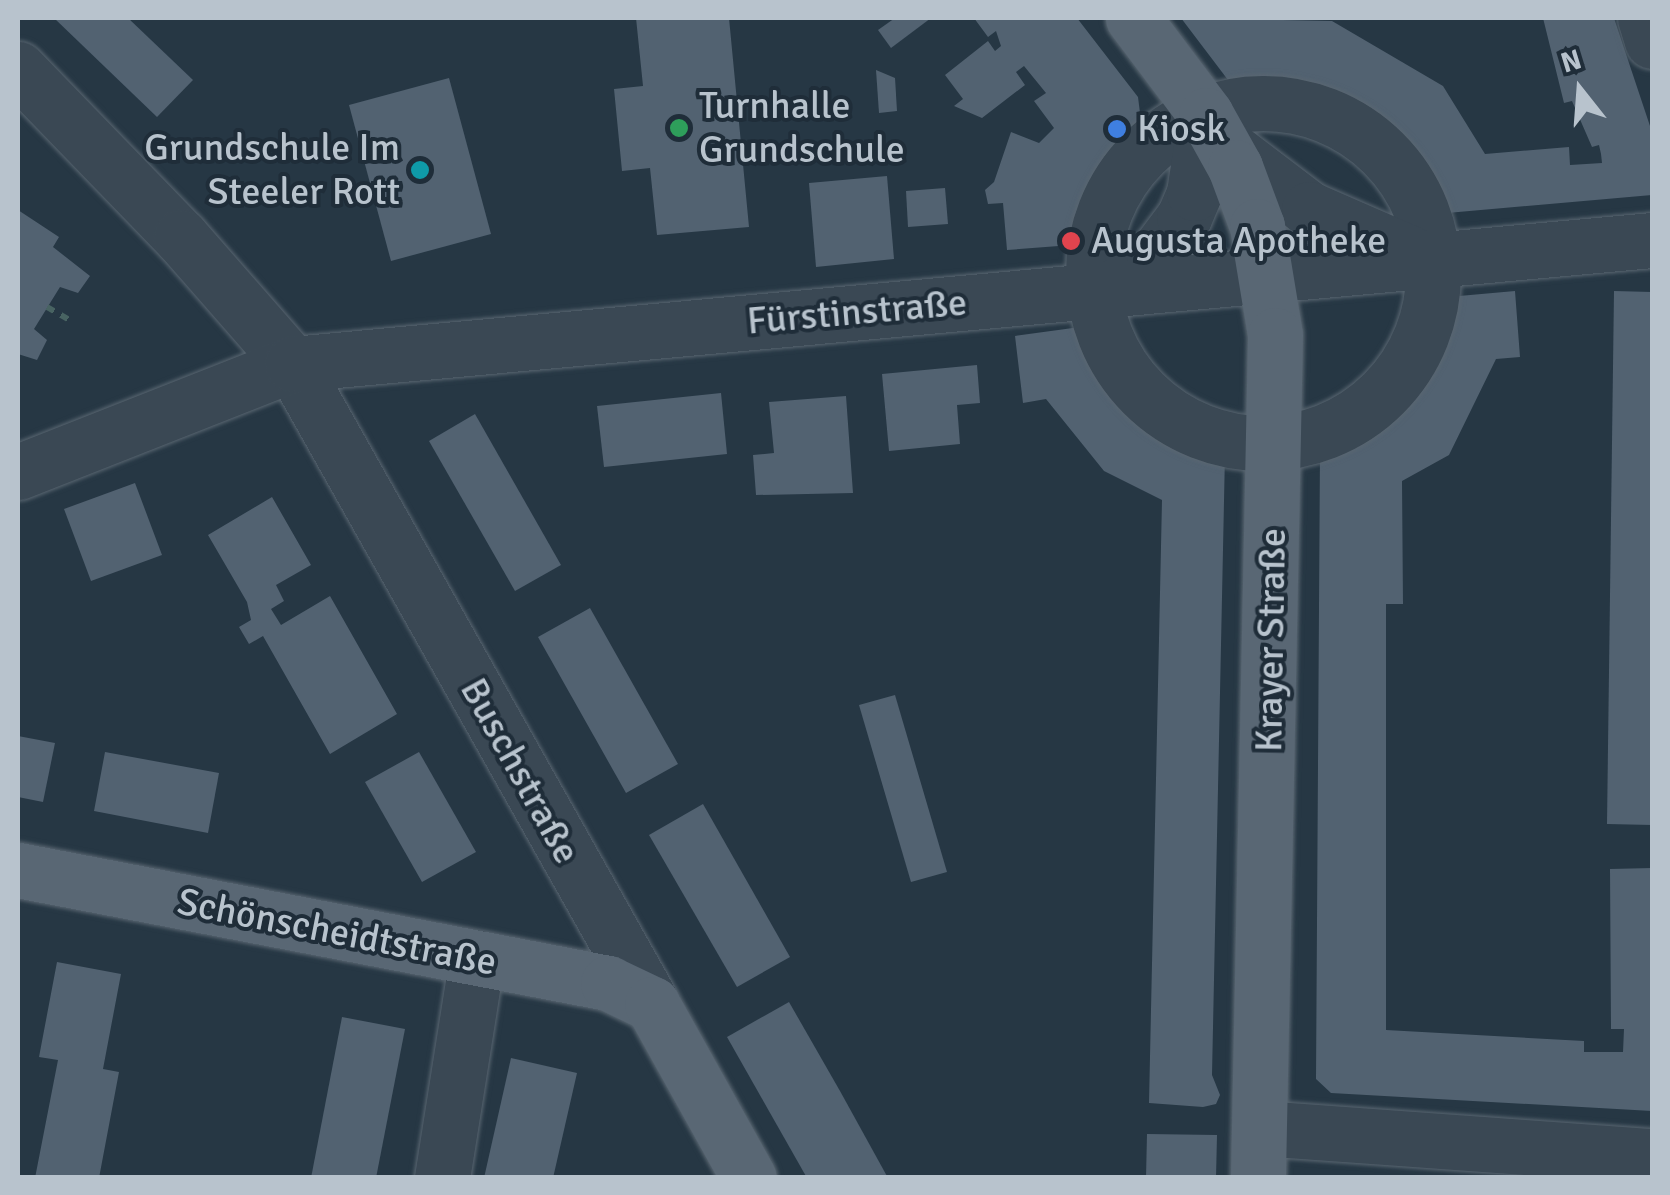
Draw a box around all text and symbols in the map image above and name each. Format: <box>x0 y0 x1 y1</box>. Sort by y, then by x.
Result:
north arrow <box>1530 40 1630 140</box>
text: N <box>1557 42 1586 80</box>
place label: Turnhalle Grundschule <box>699 83 905 172</box>
place label: Kiosk <box>1137 106 1225 152</box>
marker: Turnhalle Grundschule <box>668 117 690 139</box>
marker: Kiosk <box>1106 118 1128 140</box>
place label: Grundschule Im Steeler Rott <box>144 125 400 214</box>
marker: Grundschule Im Steeler Rott <box>409 159 431 181</box>
place label: Augusta Apotheke <box>1091 218 1386 264</box>
marker: Augusta Apotheke <box>1060 230 1082 252</box>
street label: Fürstinstraße <box>745 280 969 344</box>
street label: Krayer Straße <box>1246 528 1296 752</box>
street label: Buschstraße <box>450 670 590 872</box>
street label: Schönscheidtstraße <box>174 879 500 985</box>

